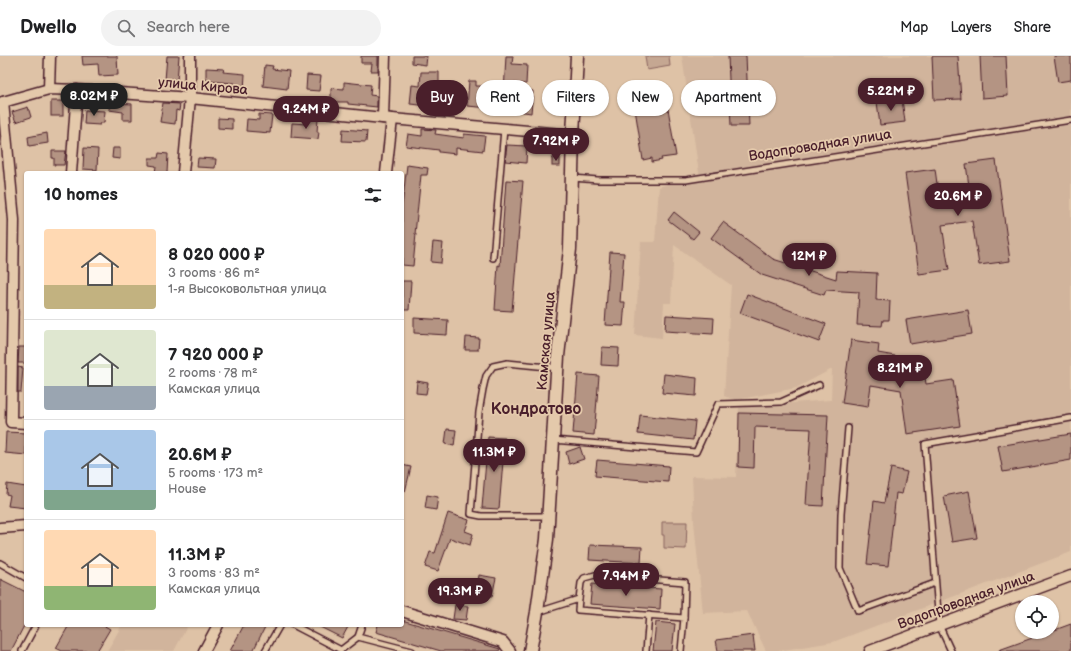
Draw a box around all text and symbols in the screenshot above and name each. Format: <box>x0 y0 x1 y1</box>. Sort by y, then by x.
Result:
search box <box>101 10 381 46</box>
text: Dwello <box>20 16 77 39</box>
icon: search <box>115 17 137 39</box>
text: Search here <box>147 18 230 37</box>
text: Map <box>900 19 928 36</box>
text: Layers <box>950 19 992 36</box>
text: Share <box>1014 19 1051 36</box>
street label: улица Кирова <box>157 74 249 98</box>
pin: 5.22M ₽ <box>854 78 928 112</box>
chip: Buy <box>416 80 468 116</box>
chip: Rent <box>476 80 534 116</box>
chip: Filters <box>542 80 609 116</box>
chip: New <box>617 80 673 116</box>
chip: Apartment <box>681 80 776 116</box>
pin: 8.02M ₽ <box>57 83 131 117</box>
text: 5.22M ₽ <box>867 83 915 99</box>
text: 8.02M ₽ <box>70 88 118 104</box>
pin: 9.24M ₽ <box>269 96 343 130</box>
text: 9.24M ₽ <box>282 101 330 117</box>
street label: Водопроводная улица <box>747 125 893 165</box>
pin: 7.92M ₽ <box>519 128 593 162</box>
text: 7.92M ₽ <box>532 133 580 149</box>
pin: 20.6M ₽ <box>921 183 995 217</box>
icon: filters <box>362 184 384 206</box>
text: 10 homes <box>44 185 118 205</box>
text: 20.6M ₽ <box>934 188 982 204</box>
pin: 12M ₽ <box>781 243 837 277</box>
icon: home <box>76 245 124 293</box>
text: 8 020 000 ₽ <box>168 245 265 265</box>
text: 12M ₽ <box>791 248 827 264</box>
text: 3 rooms · 86 m² <box>168 265 260 281</box>
text: 1-я Высоковольтная улица <box>168 281 327 297</box>
street label: Камская улица <box>533 290 559 391</box>
text: 7 920 000 ₽ <box>168 345 263 365</box>
icon: home <box>76 346 124 394</box>
pin: 8.21M ₽ <box>863 355 937 389</box>
text: 8.21M ₽ <box>877 360 923 376</box>
text: 2 rooms · 78 m² <box>168 365 258 381</box>
text: Камская улица <box>168 381 260 397</box>
district label: Кондратово <box>491 400 582 419</box>
pin: 11.3M ₽ <box>457 439 531 473</box>
text: 11.3M ₽ <box>472 444 516 460</box>
text: 20.6M ₽ <box>168 445 232 465</box>
icon: home <box>76 446 124 494</box>
text: 5 rooms · 173 m² <box>168 465 263 481</box>
text: House <box>168 481 206 497</box>
text: 11.3M ₽ <box>168 545 225 565</box>
icon: home <box>76 546 124 594</box>
pin: 7.94M ₽ <box>589 563 663 597</box>
text: 3 rooms · 83 m² <box>168 565 260 581</box>
street label: Водопроводная улица <box>895 567 1037 633</box>
text: 7.94M ₽ <box>602 568 650 584</box>
pin: 19.3M ₽ <box>423 578 497 612</box>
text: Камская улица <box>168 581 260 597</box>
text: 19.3M ₽ <box>437 583 483 599</box>
map controls <box>1015 595 1059 639</box>
button: locate <box>1015 595 1059 639</box>

